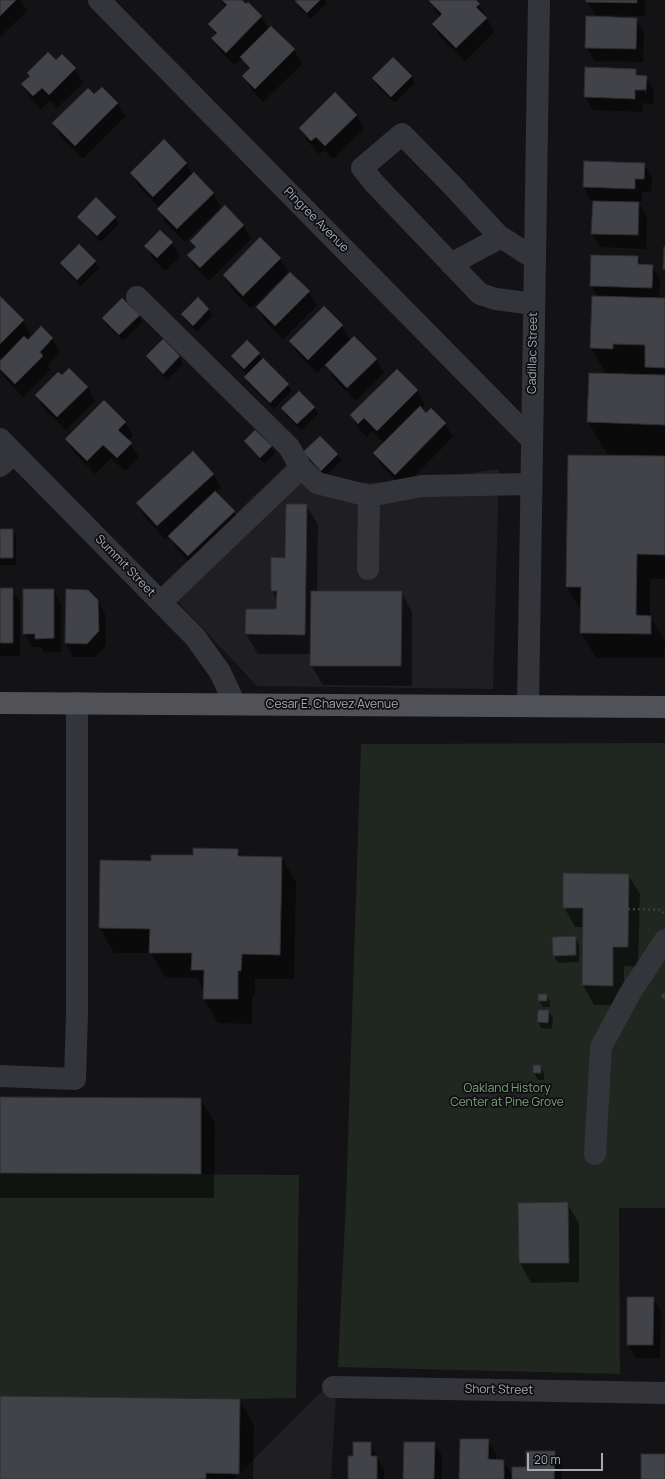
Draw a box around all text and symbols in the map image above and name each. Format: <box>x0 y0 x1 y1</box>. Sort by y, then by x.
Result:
street label: Pingree Avenue <box>281 185 351 255</box>
street label: Cadillac Street <box>525 312 541 394</box>
street label: Summit Street <box>92 532 158 600</box>
street label: Cesar E. Chavez Avenue <box>266 698 398 712</box>
park label: Oakland History Center at Pine Grove <box>450 1082 564 1110</box>
street label: Short Street <box>465 1382 533 1398</box>
scale bar <box>529 1445 605 1471</box>
text: 20 m <box>534 1451 561 1468</box>

